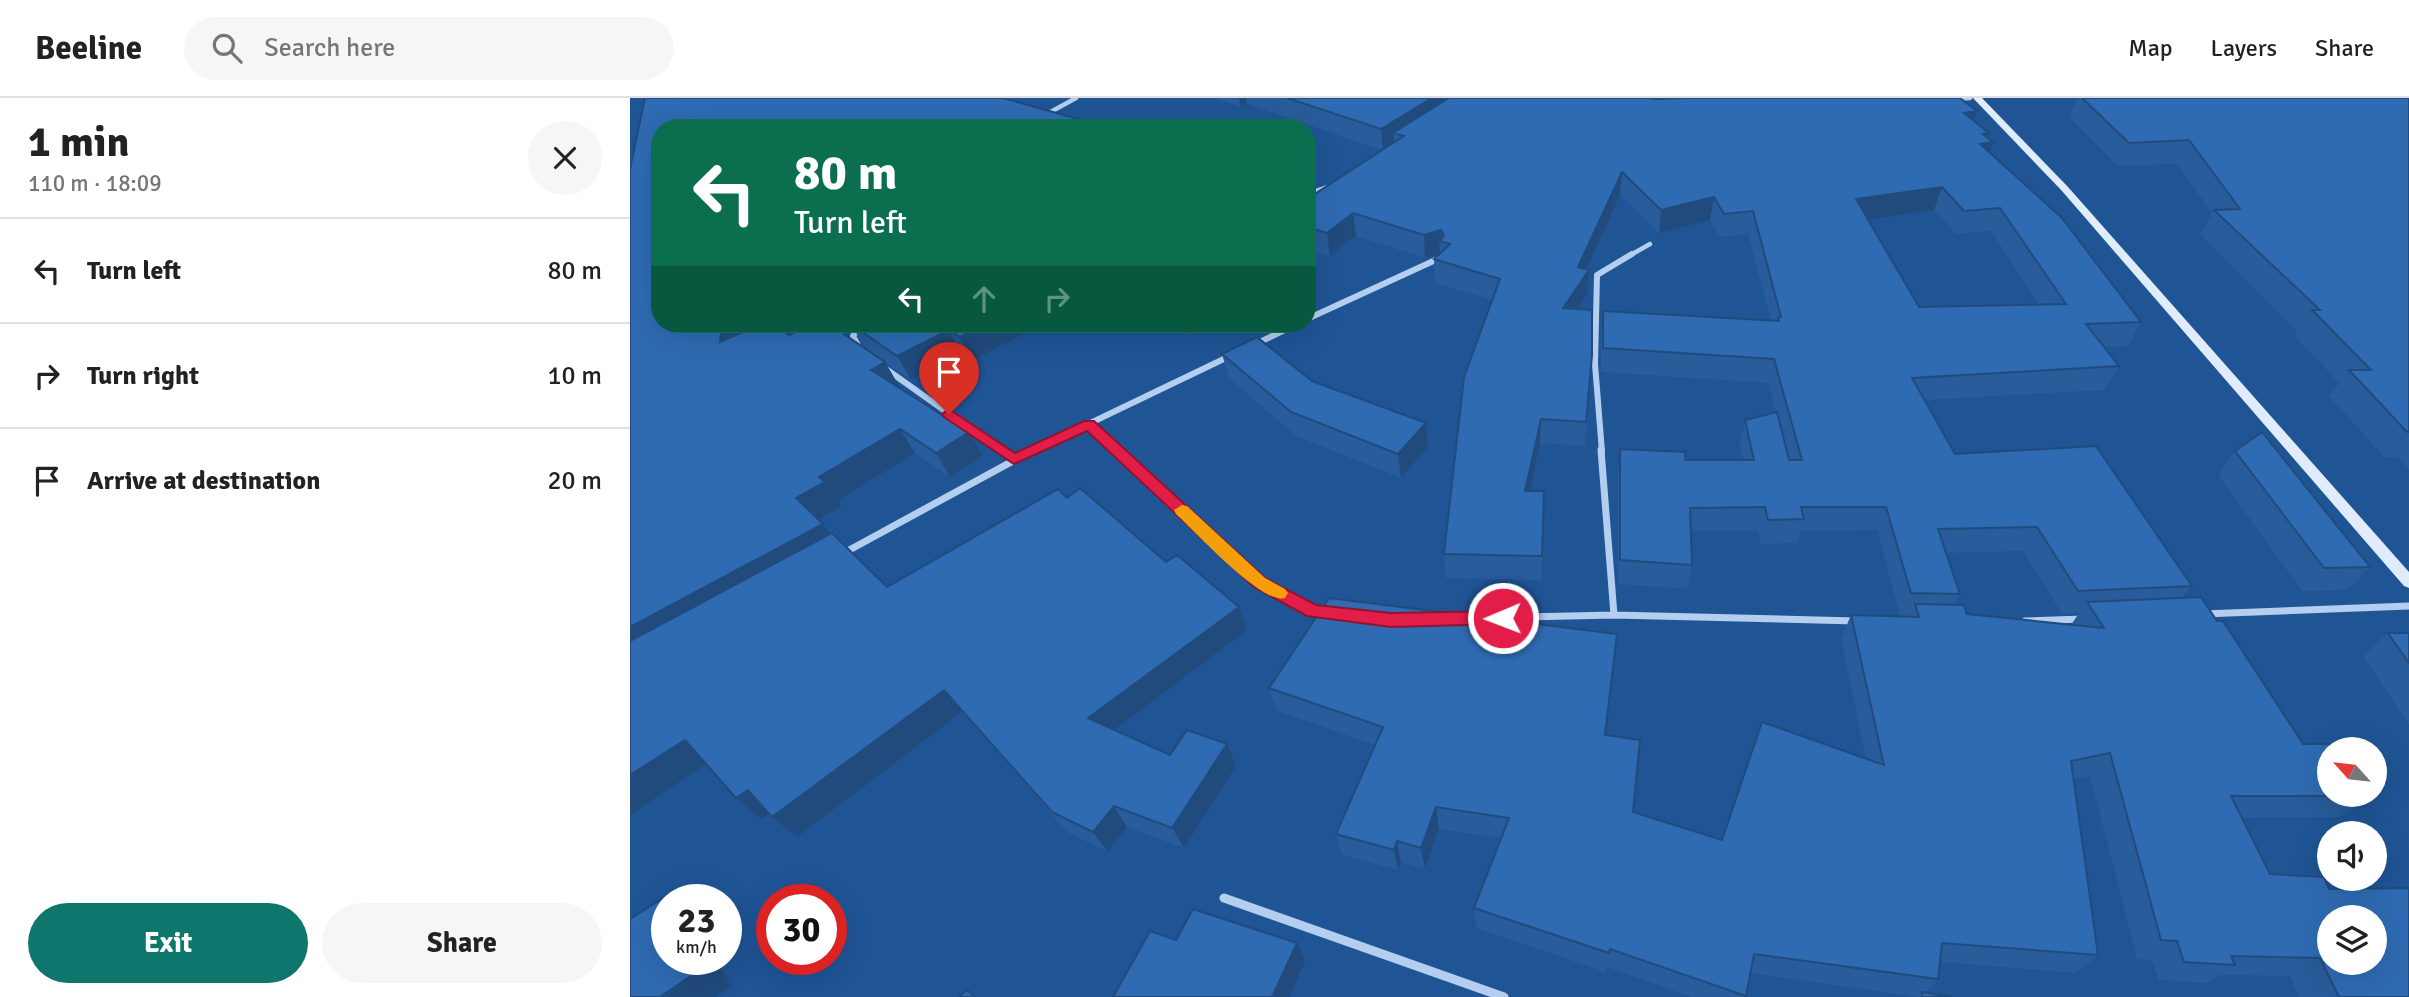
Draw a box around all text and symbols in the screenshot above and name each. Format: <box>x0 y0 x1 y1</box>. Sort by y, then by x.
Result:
search box <box>184 17 674 80</box>
text: Beeline <box>35 28 142 69</box>
icon: search <box>208 29 246 67</box>
text: Search here <box>264 32 395 64</box>
text: Map <box>2128 33 2173 63</box>
text: Layers <box>2211 33 2277 63</box>
text: Share <box>2315 33 2374 63</box>
text: 1 min <box>28 117 129 168</box>
button: close <box>528 121 602 195</box>
text: 80 m <box>794 143 897 203</box>
icon: left <box>679 147 770 238</box>
text: 110 m · 18:09 <box>28 169 162 198</box>
text: Turn left <box>794 203 907 242</box>
icon: left <box>28 252 66 290</box>
text: Turn left <box>87 255 181 287</box>
text: 80 m <box>547 255 602 287</box>
icon: left <box>892 280 930 318</box>
icon: ahead <box>965 280 1003 318</box>
icon: right <box>1038 280 1076 318</box>
pin <box>919 342 979 414</box>
icon: arrive <box>930 353 968 391</box>
icon: right <box>28 357 66 395</box>
text: Turn right <box>87 360 199 392</box>
text: 10 m <box>547 360 602 392</box>
icon: arrive <box>28 462 66 500</box>
text: Arrive at destination <box>87 465 320 497</box>
text: 20 m <box>547 465 602 497</box>
position arrow <box>1466 581 1540 655</box>
north arrow <box>2317 737 2387 807</box>
map controls <box>2317 737 2387 975</box>
button: sound <box>2317 821 2387 891</box>
speed limit sign: 30 <box>756 884 847 975</box>
text: 23 <box>678 899 715 942</box>
button: Exit <box>28 903 308 983</box>
button: Share <box>322 903 602 983</box>
button: layers <box>2317 905 2387 975</box>
text: km/h <box>676 936 717 958</box>

